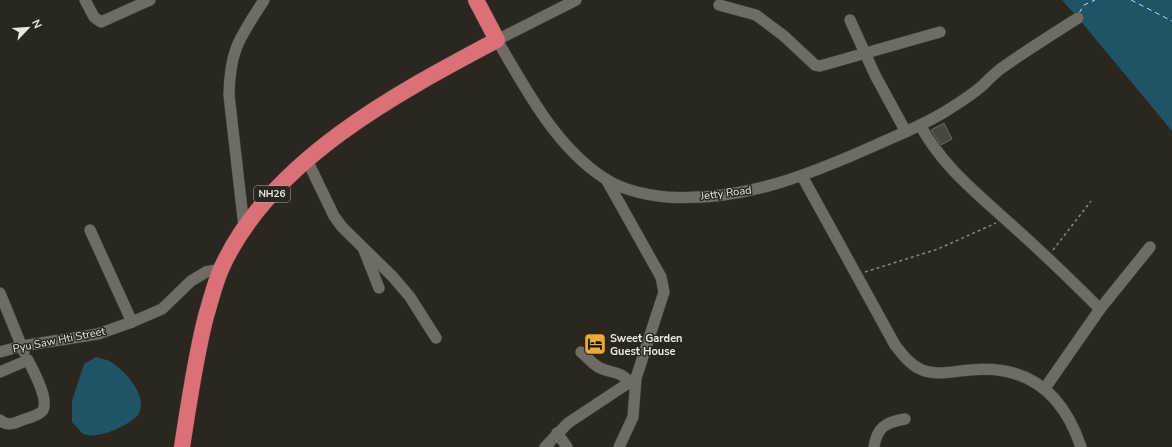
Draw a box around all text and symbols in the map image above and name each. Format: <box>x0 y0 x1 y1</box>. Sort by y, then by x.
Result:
north arrow <box>8 8 48 48</box>
text: N <box>28 17 45 31</box>
street label: Jetty Road <box>699 182 752 204</box>
road number: NH26 <box>254 186 290 202</box>
street label: Pyu Saw Hti Street <box>12 324 107 356</box>
hotel icon: Sweet Garden Guest House <box>582 331 608 357</box>
place label: Sweet Garden Guest House <box>610 331 683 359</box>

